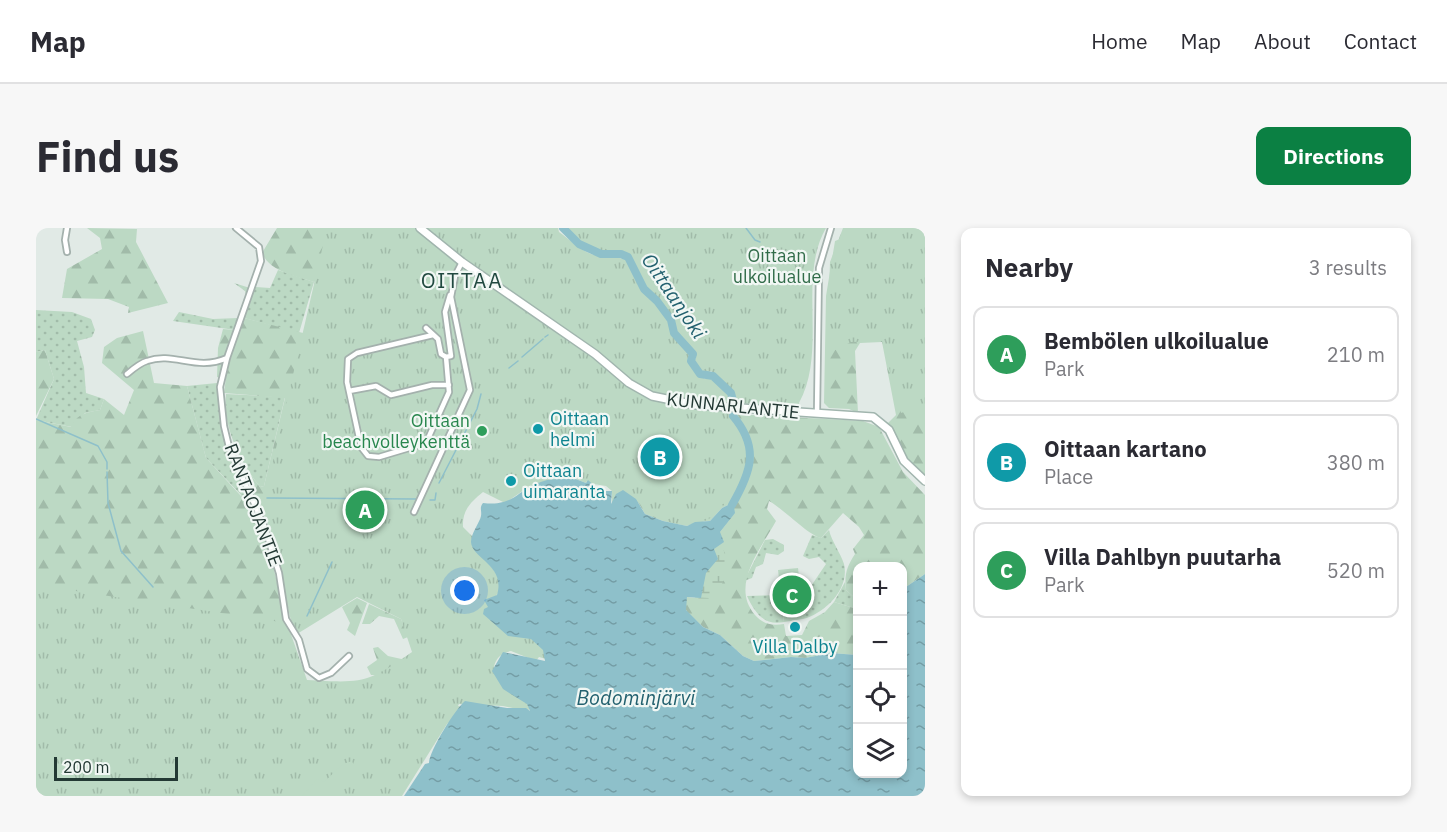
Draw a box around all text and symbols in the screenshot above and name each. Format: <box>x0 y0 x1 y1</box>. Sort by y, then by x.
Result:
text: Map <box>30 23 86 60</box>
text: Home <box>1091 27 1148 55</box>
text: Map <box>1181 27 1221 55</box>
text: About <box>1254 27 1311 55</box>
text: Contact <box>1344 27 1417 55</box>
button: Directions <box>1256 127 1411 185</box>
text: Find us <box>36 129 179 184</box>
park label: Oittaan ulkoilualue <box>733 244 821 288</box>
water label: Oittaanjoki <box>636 248 713 344</box>
text: Nearby <box>985 250 1073 284</box>
text: 3 results <box>1309 254 1387 281</box>
district label: OITTAA <box>421 266 503 294</box>
text: Bembölen ulkoilualue <box>1044 326 1269 355</box>
text: A <box>1000 341 1013 368</box>
text: 210 m <box>1327 341 1385 368</box>
text: Park <box>1044 355 1084 382</box>
street label: KUNNARLANTIE <box>665 387 801 424</box>
place label: Oittaan helmi <box>550 407 609 451</box>
place label: Oittaan beachvolleykenttä <box>322 409 470 453</box>
marker: Oittaan helmi <box>531 422 545 436</box>
marker: Oittaan beachvolleykenttä <box>475 424 489 438</box>
pin: B <box>640 434 680 480</box>
text: Oittaan kartano <box>1044 434 1207 463</box>
street label: RANTAOJANTIE <box>219 440 287 570</box>
text: B <box>1000 449 1013 476</box>
text: 380 m <box>1327 449 1385 476</box>
place label: Oittaan uimaranta <box>523 459 606 503</box>
text: Place <box>1044 463 1093 490</box>
marker: Oittaan uimaranta <box>504 474 518 488</box>
pin: A <box>346 488 384 532</box>
text: Villa Dahlbyn puutarha <box>1044 542 1281 571</box>
text: C <box>1000 557 1013 584</box>
text: 520 m <box>1327 557 1385 584</box>
map controls <box>853 562 907 778</box>
button: + <box>853 562 907 616</box>
text: Park <box>1044 571 1084 598</box>
pin: C <box>772 572 812 617</box>
your location <box>450 576 479 605</box>
button: − <box>853 616 907 670</box>
marker: Villa Dalby <box>788 620 802 634</box>
place label: Villa Dalby <box>753 635 837 658</box>
button: locate <box>853 670 907 724</box>
water label: Bodominjärvi <box>577 684 696 711</box>
button: layers <box>853 724 907 778</box>
scale bar <box>54 754 178 782</box>
text: 200 m <box>63 757 110 777</box>

